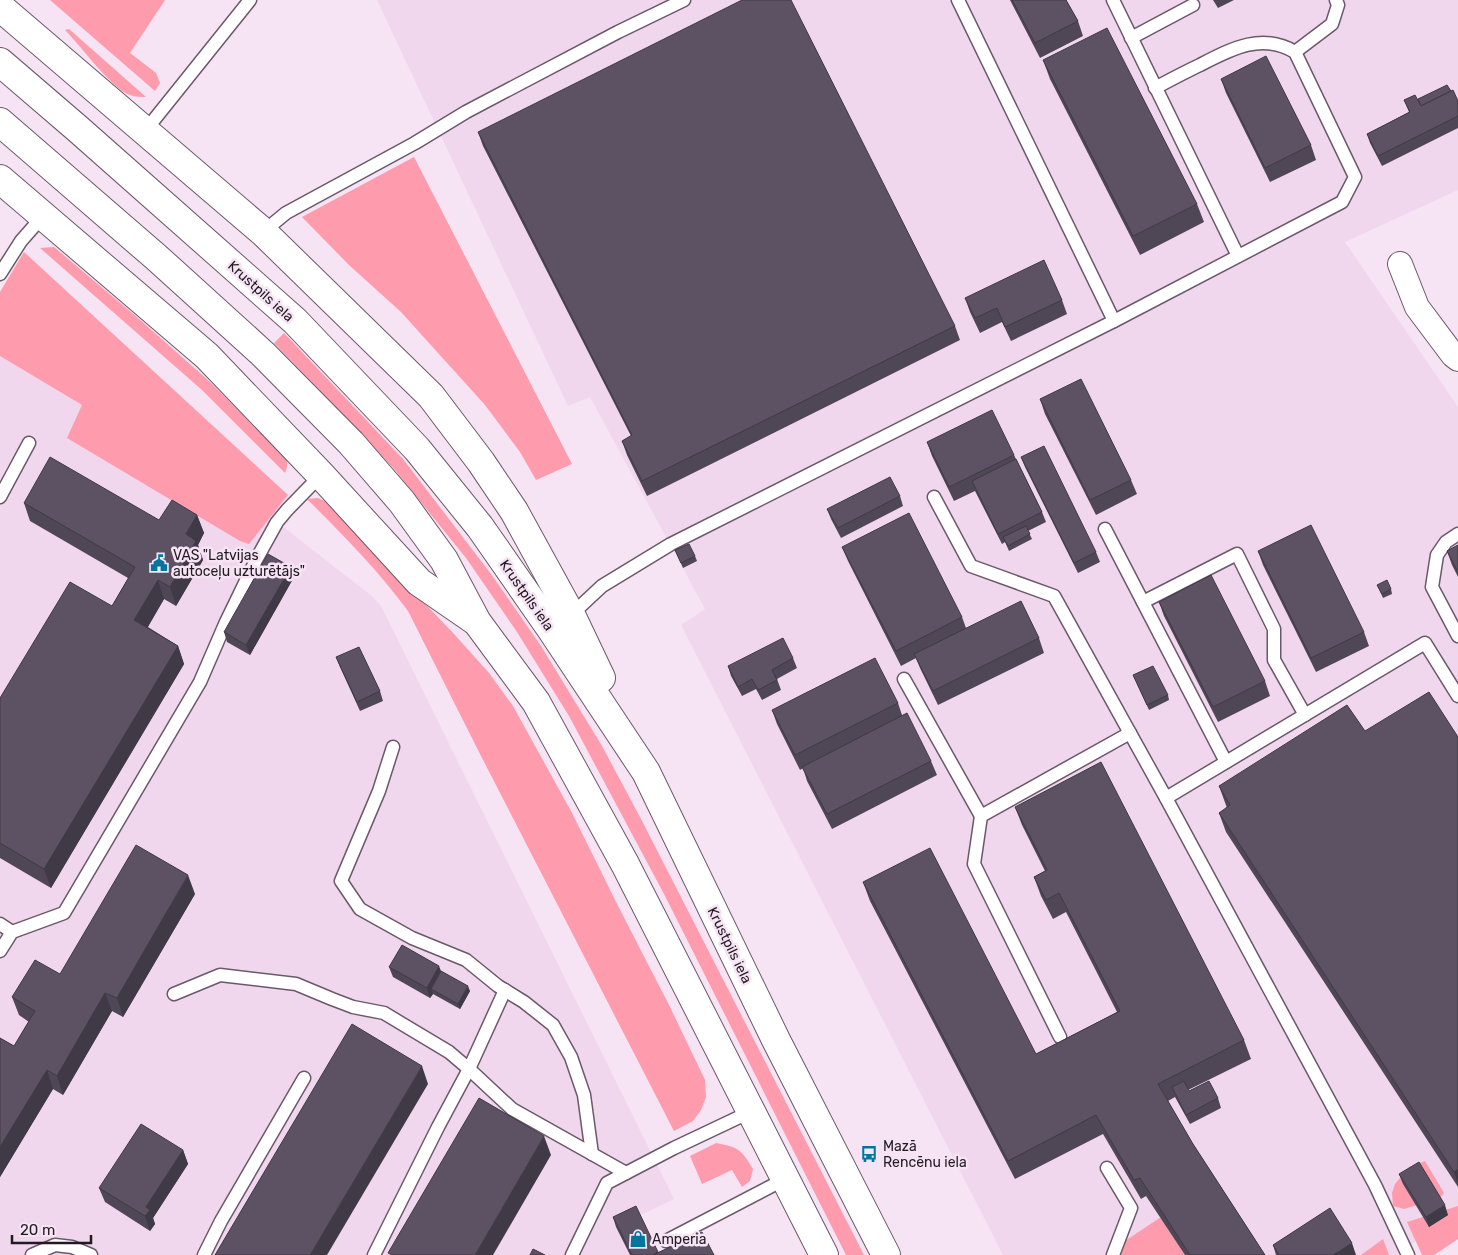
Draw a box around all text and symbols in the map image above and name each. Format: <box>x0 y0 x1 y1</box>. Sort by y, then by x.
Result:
street label: Krustpils iela <box>224 257 297 325</box>
place label: VAS "Latvijas autoceļu uzturētājs" <box>173 547 305 580</box>
public building icon: VAS "Latvijas autoceļu uzturētājs" <box>149 553 169 573</box>
street label: Krustpils iela <box>496 556 557 634</box>
street label: Krustpils iela <box>704 904 755 986</box>
place label: Mazā Rencēnu iela <box>883 1138 967 1171</box>
bus stop icon: Mazā Rencēnu iela <box>859 1144 879 1164</box>
scale bar <box>12 1212 91 1244</box>
text: 20 m <box>20 1221 55 1239</box>
shop icon: Amperia <box>628 1229 648 1249</box>
place label: Amperia <box>652 1231 706 1248</box>

